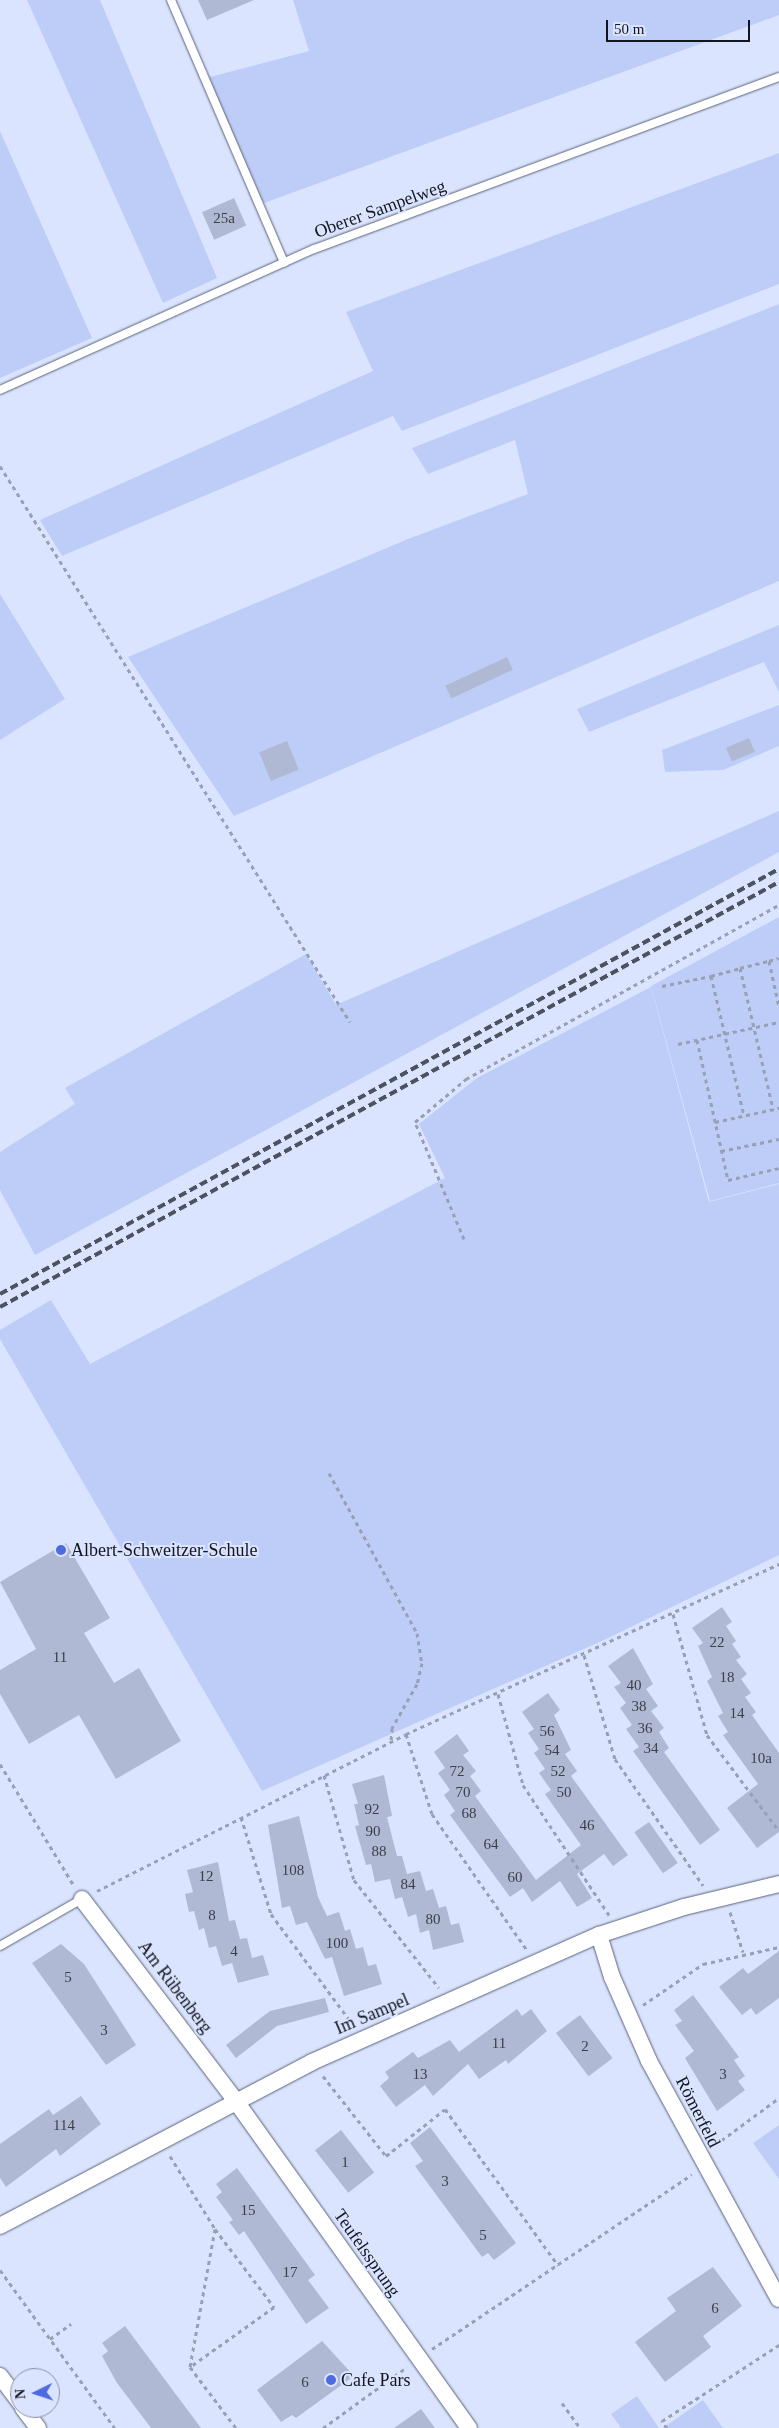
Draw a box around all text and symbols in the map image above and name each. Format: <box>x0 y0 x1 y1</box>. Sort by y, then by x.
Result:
scale bar <box>609 10 753 42</box>
text: 50 m <box>614 21 644 37</box>
street label: Oberer Sampelweg <box>311 175 449 243</box>
house number: 25a <box>213 210 235 228</box>
place label: Albert-Schweitzer-Schule <box>71 1539 258 1561</box>
marker: Albert-Schweitzer-Schule <box>55 1544 67 1556</box>
house number: 22 <box>710 1634 724 1652</box>
house number: 11 <box>53 1649 67 1667</box>
house number: 18 <box>720 1669 734 1687</box>
house number: 40 <box>626 1677 642 1695</box>
house number: 38 <box>632 1698 646 1716</box>
house number: 14 <box>730 1705 744 1723</box>
house number: 36 <box>638 1720 652 1738</box>
house number: 56 <box>540 1723 554 1741</box>
house number: 34 <box>644 1740 658 1758</box>
house number: 54 <box>544 1742 560 1760</box>
house number: 10a <box>750 1750 772 1768</box>
house number: 72 <box>450 1763 464 1781</box>
house number: 52 <box>550 1763 566 1781</box>
house number: 70 <box>456 1784 470 1802</box>
house number: 50 <box>556 1784 572 1802</box>
house number: 92 <box>364 1801 380 1819</box>
house number: 68 <box>462 1805 476 1823</box>
house number: 46 <box>580 1817 594 1835</box>
house number: 90 <box>366 1823 380 1841</box>
house number: 64 <box>484 1836 498 1854</box>
house number: 88 <box>372 1843 386 1861</box>
house number: 108 <box>282 1862 304 1880</box>
house number: 12 <box>198 1868 214 1886</box>
house number: 60 <box>508 1869 522 1887</box>
house number: 84 <box>400 1876 416 1894</box>
house number: 8 <box>208 1907 216 1925</box>
house number: 80 <box>426 1911 440 1929</box>
house number: 100 <box>326 1935 348 1953</box>
street label: Am Rübenberg <box>133 1937 217 2037</box>
house number: 4 <box>230 1943 238 1961</box>
house number: 5 <box>64 1969 72 1987</box>
street label: Im Sampel <box>332 1989 412 2039</box>
house number: 3 <box>100 2022 108 2040</box>
house number: 11 <box>492 2035 506 2053</box>
house number: 2 <box>581 2038 589 2056</box>
house number: 13 <box>412 2066 428 2084</box>
house number: 3 <box>719 2066 727 2084</box>
street label: Römerfeld <box>671 2073 725 2151</box>
house number: 114 <box>53 2117 75 2135</box>
house number: 1 <box>341 2154 349 2172</box>
house number: 3 <box>441 2173 449 2191</box>
house number: 15 <box>240 2202 256 2220</box>
street label: Teufelssprung <box>329 2205 405 2301</box>
house number: 5 <box>479 2227 487 2245</box>
house number: 17 <box>282 2264 298 2282</box>
house number: 6 <box>711 2300 719 2318</box>
north arrow <box>10 2368 60 2418</box>
place label: Cafe Pars <box>341 2369 410 2391</box>
house number: 6 <box>301 2374 309 2392</box>
marker: Cafe Pars <box>325 2374 337 2386</box>
text: N <box>13 2388 28 2400</box>

